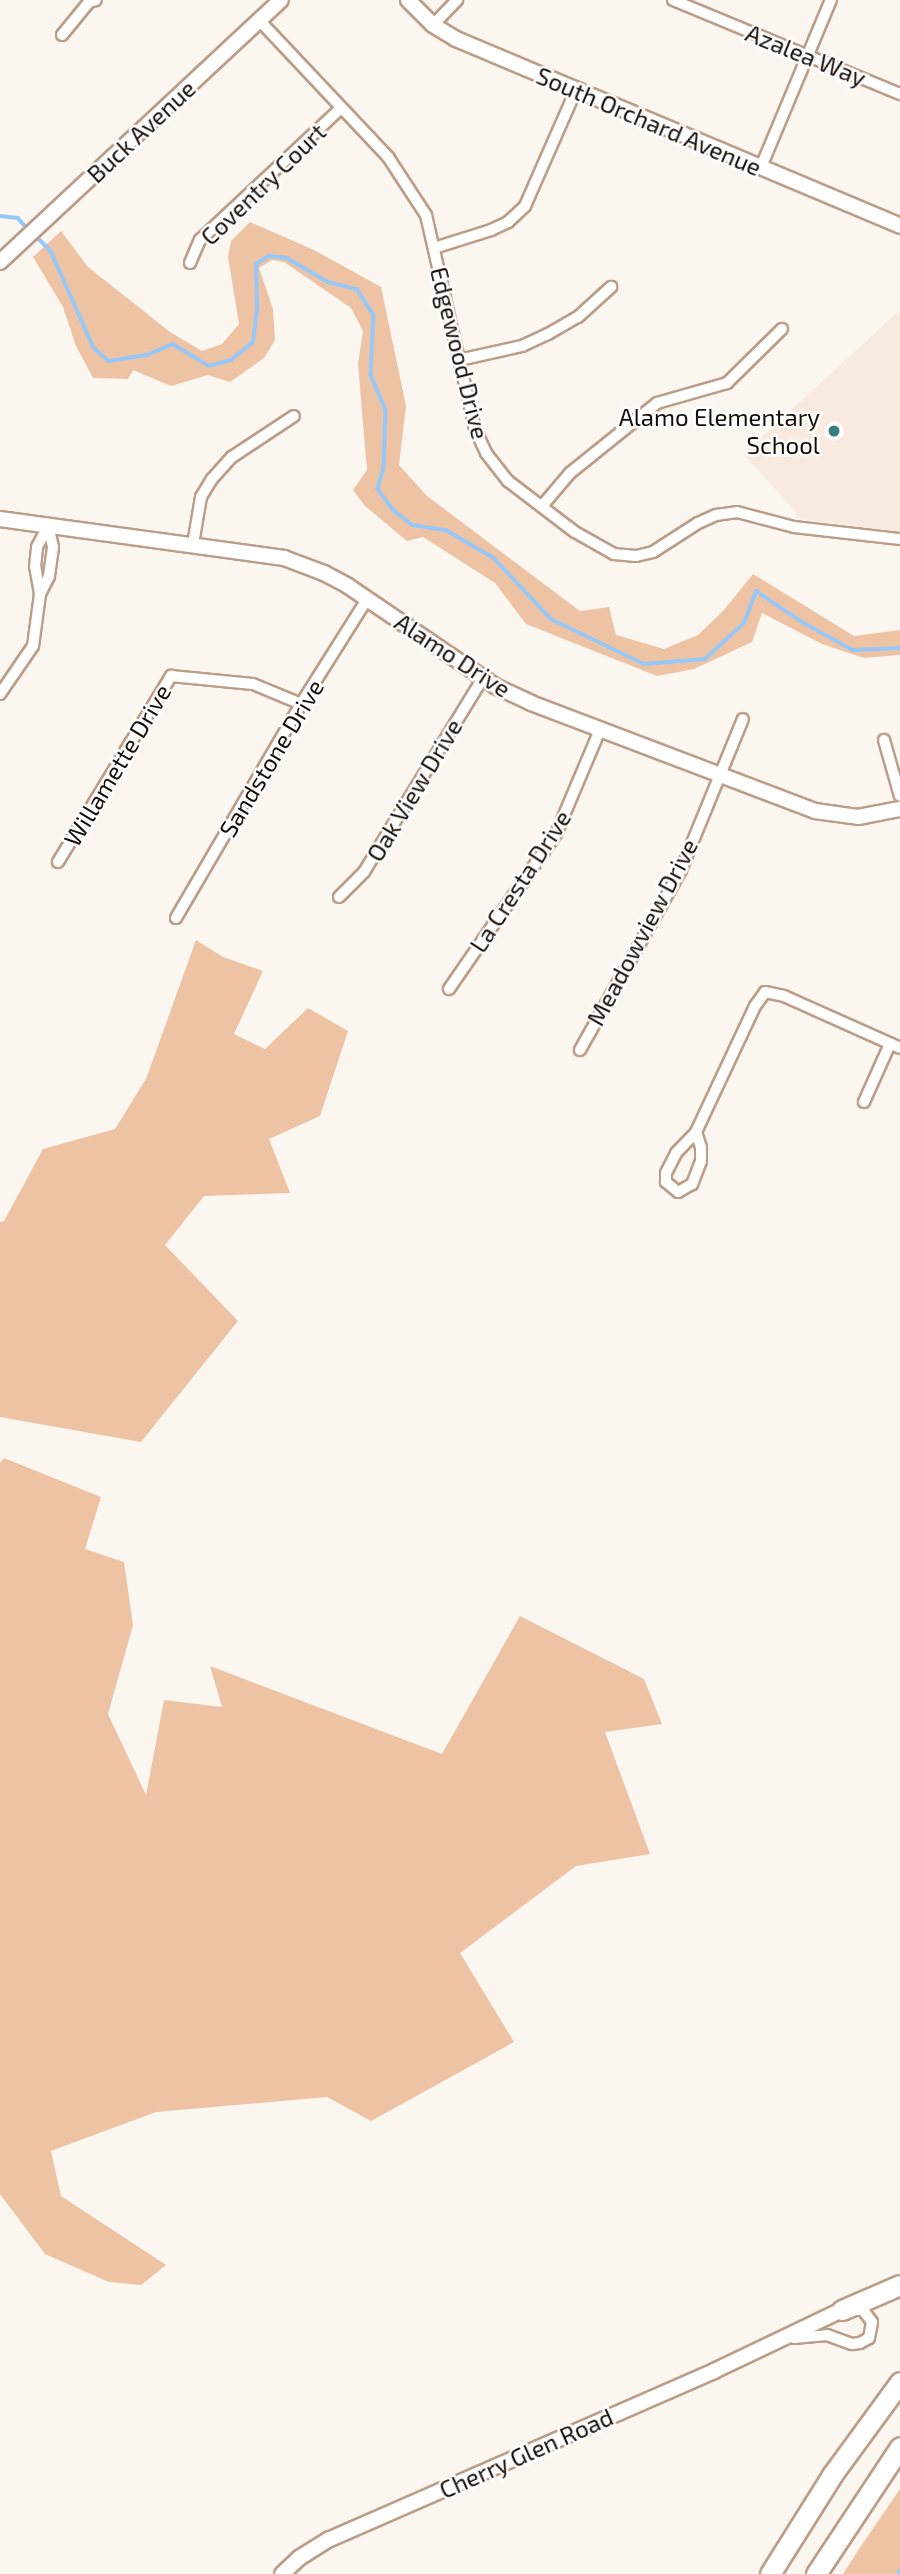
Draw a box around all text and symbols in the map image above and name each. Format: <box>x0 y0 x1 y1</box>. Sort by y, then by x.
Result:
street label: Azalea Way <box>742 18 870 92</box>
street label: South Orchard Avenue <box>532 60 766 182</box>
street label: Buck Avenue <box>81 73 201 189</box>
street label: Coventry Court <box>194 117 332 251</box>
street label: Edgewood Drive <box>425 264 495 442</box>
place label: Alamo Elementary School <box>619 403 820 459</box>
marker: Alamo Elementary School <box>826 423 842 439</box>
street label: Alamo Drive <box>390 607 516 703</box>
street label: Sandstone Drive <box>213 674 329 842</box>
street label: Willamette Drive <box>57 679 177 851</box>
street label: Oak View Drive <box>360 713 468 867</box>
street label: La Cresta Drive <box>463 805 577 957</box>
street label: Meadowview Drive <box>580 833 704 1031</box>
street label: Cherry Glen Road <box>435 2402 617 2504</box>

